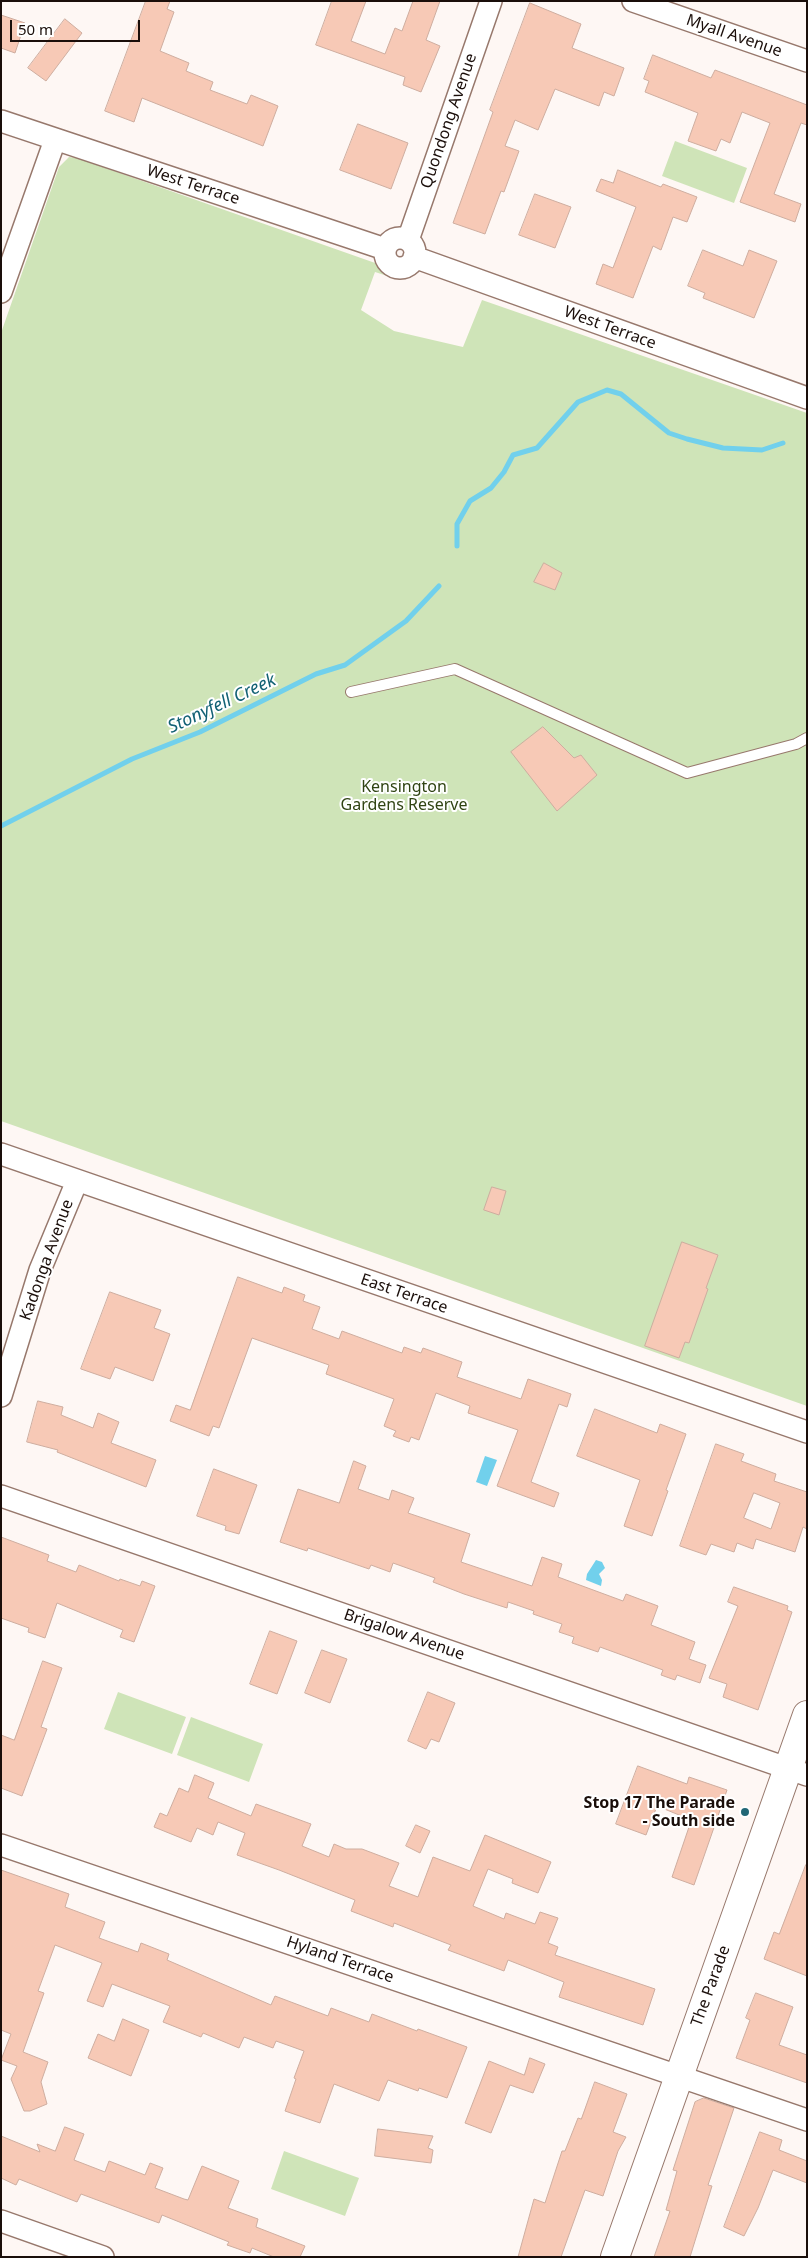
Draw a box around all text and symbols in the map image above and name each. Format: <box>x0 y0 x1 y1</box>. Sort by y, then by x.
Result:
scale bar <box>12 10 142 42</box>
street label: Myall Avenue <box>683 11 785 61</box>
text: 50 m <box>18 19 53 39</box>
street label: Quondong Avenue <box>417 51 481 191</box>
street label: West Terrace <box>144 161 242 209</box>
street label: West Terrace <box>561 302 659 354</box>
water label: Stonyfell Creek <box>164 670 280 738</box>
park label: Kensington Gardens Reserve <box>341 777 467 815</box>
street label: Kadonga Avenue <box>16 1197 78 1323</box>
street label: East Terrace <box>358 1270 450 1318</box>
street label: Brigalow Avenue <box>341 1605 467 1665</box>
place label: Stop 17 The Parade - South side <box>584 1793 735 1831</box>
marker: Stop 17 The Parade - South side <box>739 1806 751 1818</box>
street label: Hyland Terrace <box>284 1933 396 1987</box>
street label: The Parade <box>687 1943 735 2029</box>

